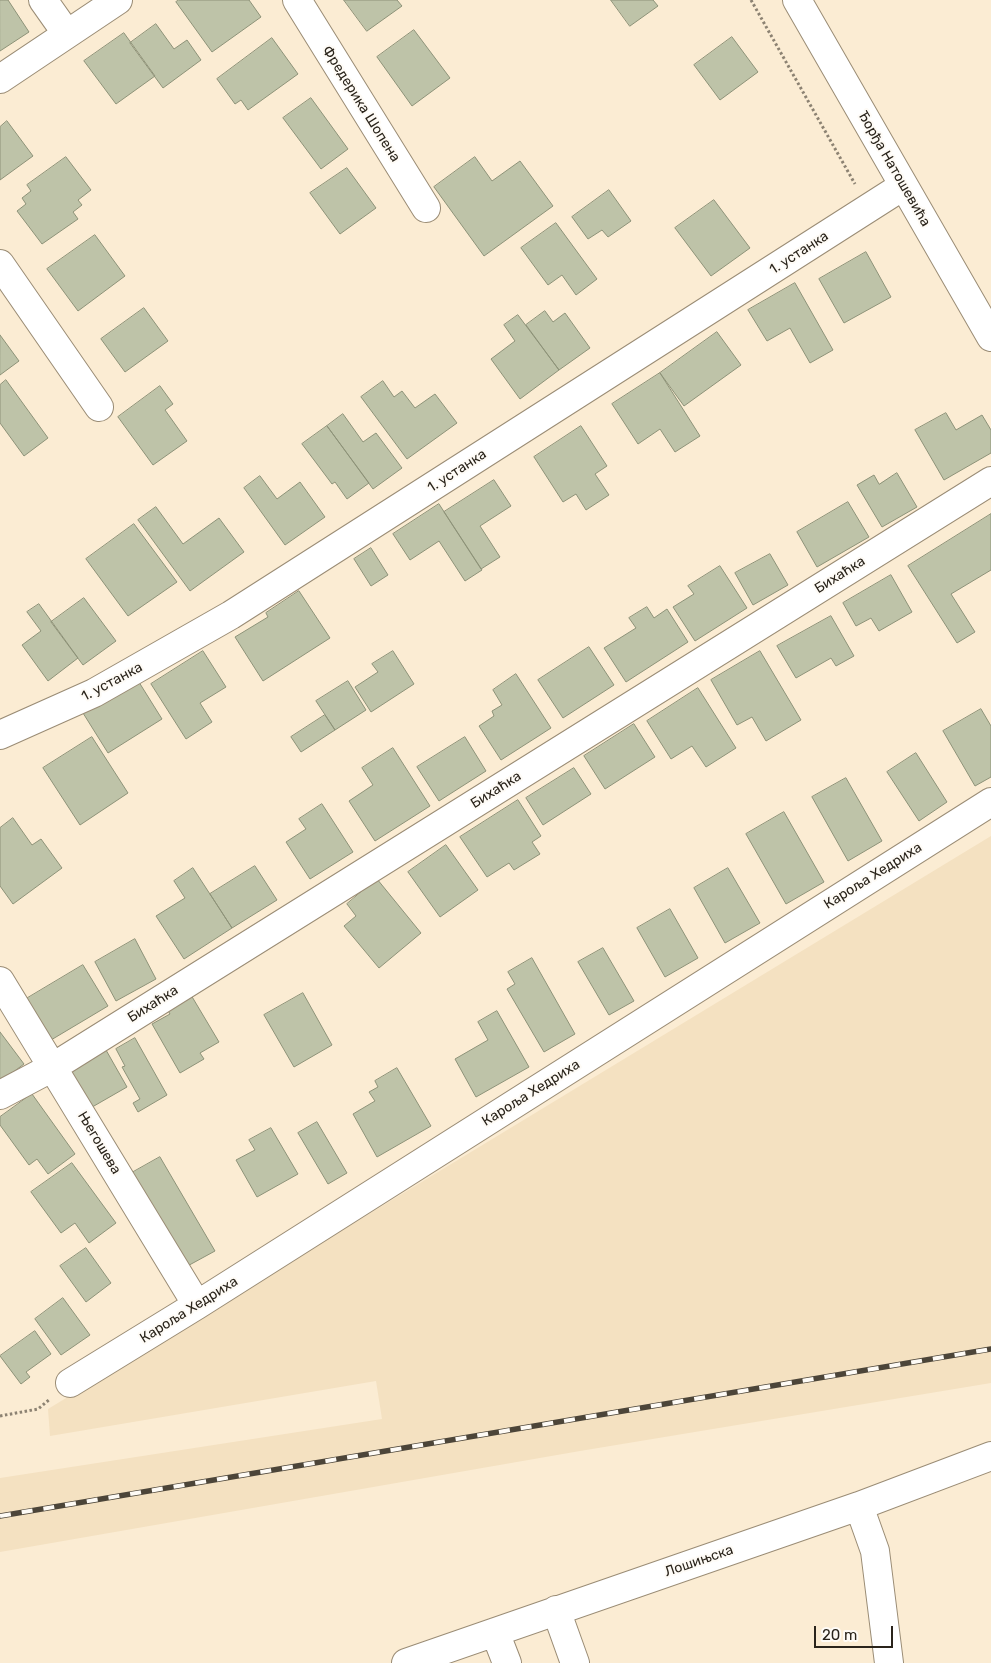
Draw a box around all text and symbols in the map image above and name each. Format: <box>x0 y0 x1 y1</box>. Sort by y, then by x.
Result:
street label: Фредерика Шопена <box>318 43 404 165</box>
street label: Ђорђа Натошевића <box>854 108 934 230</box>
street label: 1. устанка <box>766 228 832 278</box>
street label: 1. устанка <box>424 446 490 496</box>
street label: Бихаћка <box>812 553 868 597</box>
street label: 1. устанка <box>79 659 145 705</box>
street label: Бихаћка <box>468 768 524 812</box>
street label: Кароља Хедриха <box>821 839 925 913</box>
street label: Бихаћка <box>125 982 181 1026</box>
street label: Кароља Хедриха <box>479 1056 583 1130</box>
street label: Његошева <box>74 1109 124 1177</box>
street label: Кароља Хедриха <box>137 1273 241 1347</box>
street label: Лошињска <box>662 1541 736 1581</box>
scale bar <box>816 1616 895 1648</box>
text: 20 m <box>822 1626 857 1644</box>

